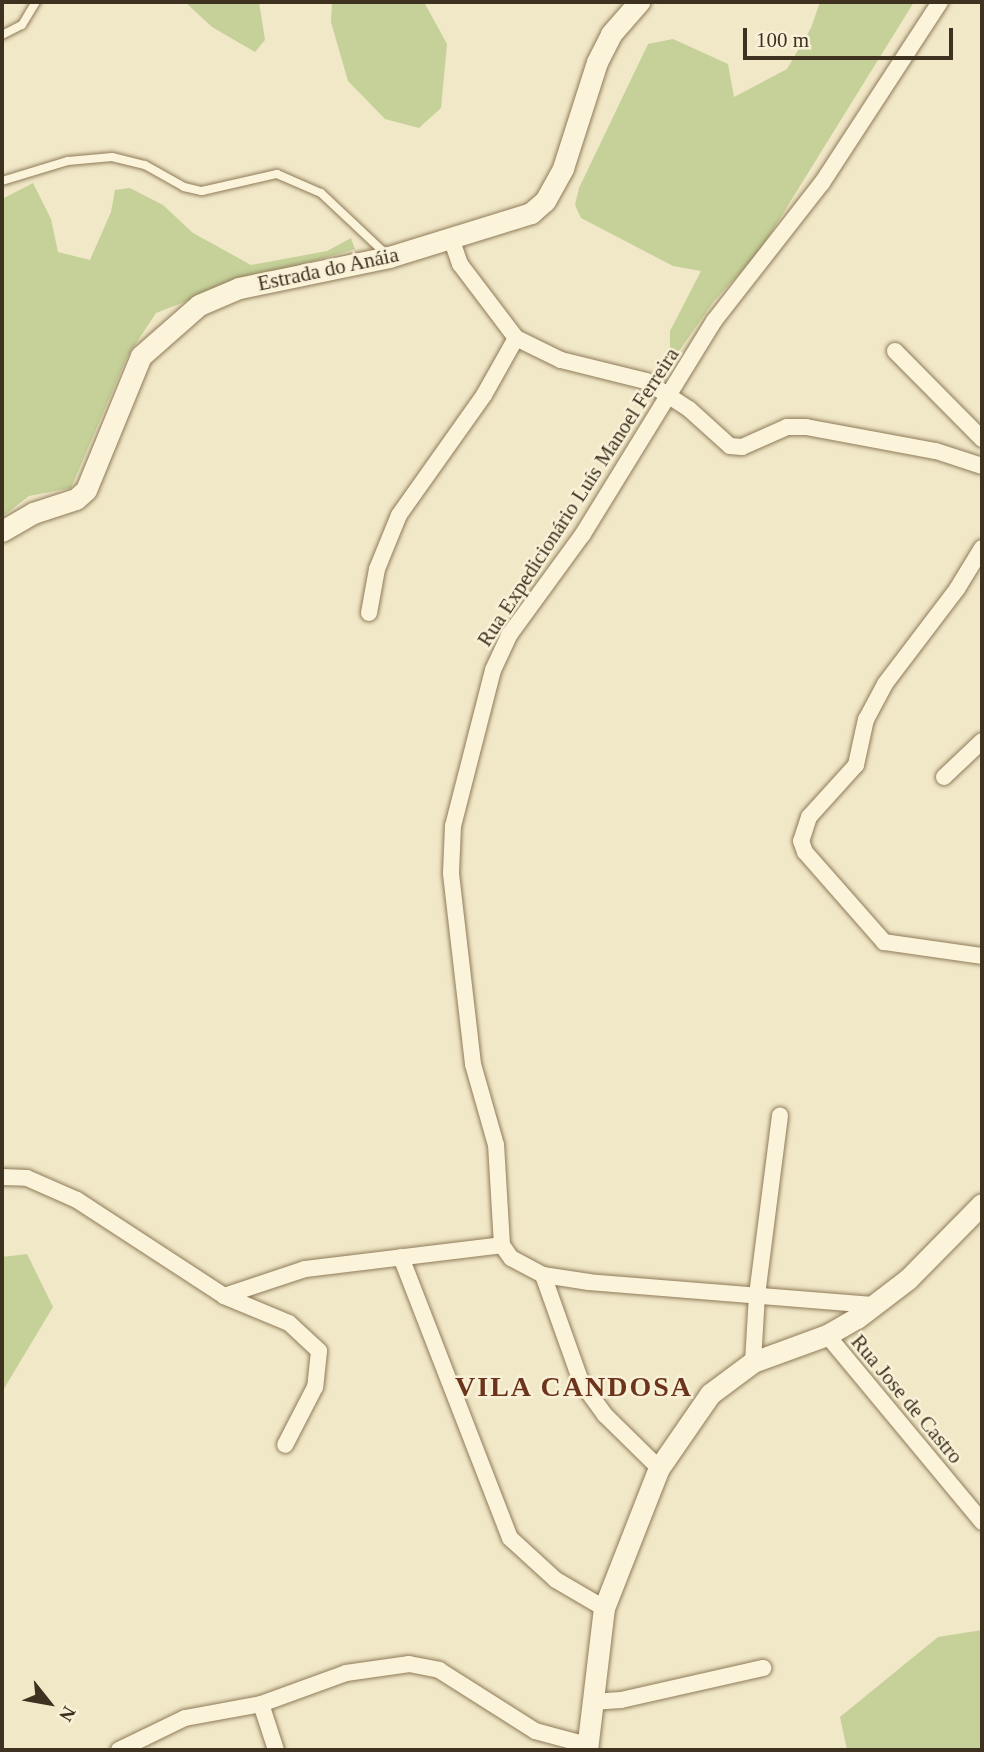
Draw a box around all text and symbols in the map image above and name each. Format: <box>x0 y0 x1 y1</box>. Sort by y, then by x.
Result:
scale bar <box>746 14 956 58</box>
text: 100 m <box>756 28 809 52</box>
street label: Estrada do Anáia <box>255 242 401 296</box>
street label: Rua Expedicionário Luís Manoel Ferreira <box>472 343 684 651</box>
street label: Rua Jose de Castro <box>846 1329 968 1469</box>
district label: VILA CANDOSA <box>456 1370 692 1404</box>
north arrow <box>14 1668 84 1738</box>
text: N <box>55 1703 80 1725</box>

